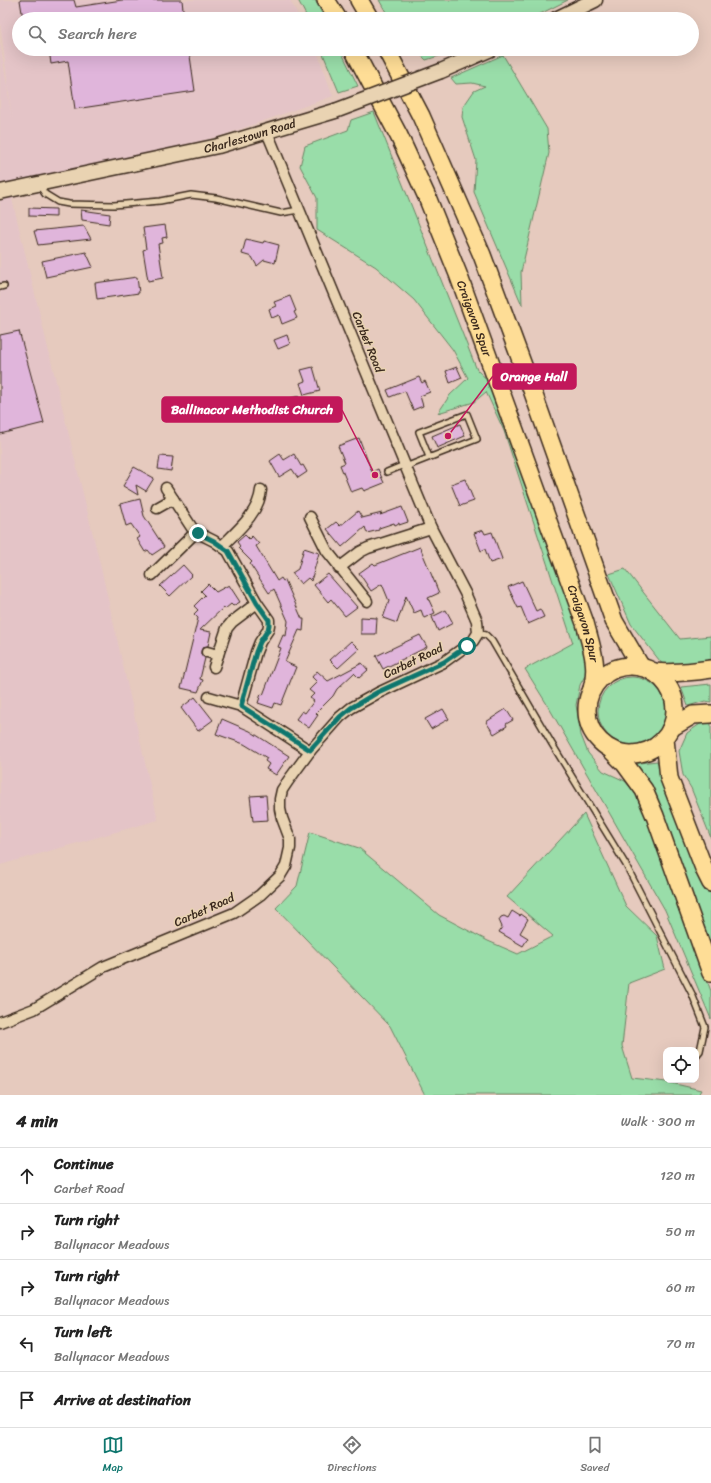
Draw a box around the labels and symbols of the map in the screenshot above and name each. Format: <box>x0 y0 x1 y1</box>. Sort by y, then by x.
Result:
street label: Charlestown Road <box>202 112 299 160</box>
street label: Craigavon Spur <box>450 277 499 361</box>
street label: Carbet Road <box>346 308 391 378</box>
callout: Orange Hall <box>493 364 576 389</box>
text: Orange Hall <box>499 365 569 388</box>
callout: Ballinacor Methodist Church <box>162 397 342 422</box>
text: Ballinacor Methodist Church <box>171 398 333 421</box>
route end <box>189 524 207 542</box>
street label: Craigavon Spur <box>561 582 605 665</box>
street label: Carbet Road <box>379 636 448 685</box>
route start <box>458 637 476 655</box>
street label: Carbet Road <box>170 886 239 933</box>

